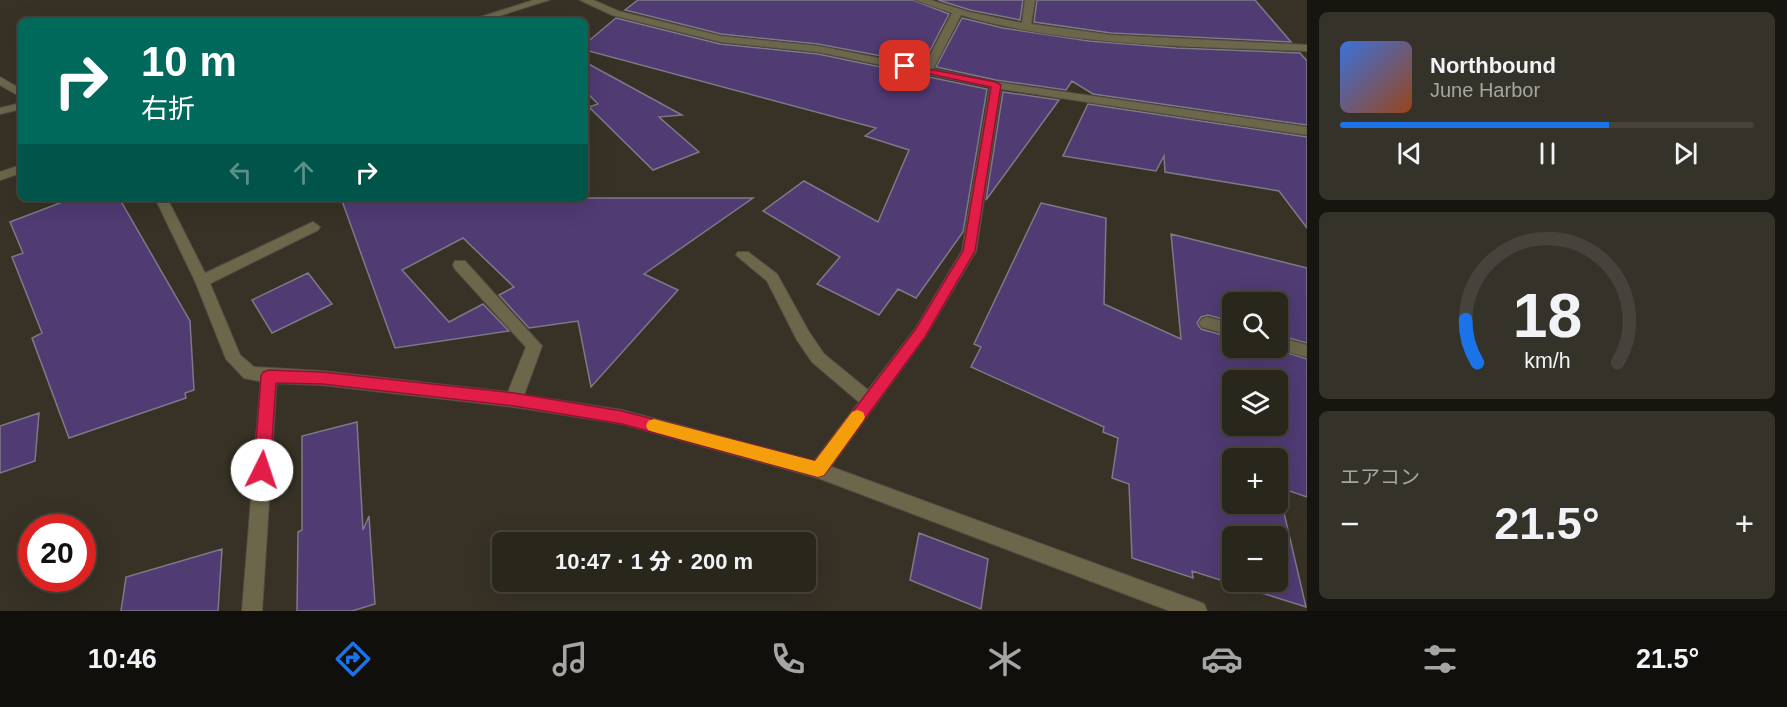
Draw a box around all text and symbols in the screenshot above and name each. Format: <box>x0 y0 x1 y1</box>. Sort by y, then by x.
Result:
text: 10 m <box>141 38 237 85</box>
pin <box>879 40 930 91</box>
icon: right <box>42 42 120 120</box>
icon: arrive <box>888 49 921 82</box>
text: Northbound <box>1430 53 1556 78</box>
text: June Harbor <box>1430 79 1540 101</box>
text: 右折 <box>141 94 195 124</box>
icon: previous <box>1393 137 1426 170</box>
icon: pause <box>1531 137 1564 170</box>
icon: next <box>1669 137 1702 170</box>
icon: left <box>224 156 257 189</box>
icon: ahead <box>287 156 320 189</box>
icon: right <box>350 156 383 189</box>
text: 18 <box>1512 281 1582 350</box>
map controls <box>1222 292 1288 592</box>
button: search <box>1222 292 1288 358</box>
text: km/h <box>1524 349 1570 373</box>
button: layers <box>1222 370 1288 436</box>
position arrow <box>230 438 294 502</box>
button: + <box>1222 448 1288 514</box>
text: エアコン <box>1340 466 1420 488</box>
text: 21.5° <box>1494 498 1600 549</box>
text: − <box>1340 505 1359 542</box>
text: + <box>1735 505 1754 542</box>
speed limit sign: 20 <box>18 514 96 592</box>
button: − <box>1222 526 1288 592</box>
text: 10:47 · 1 分 · 200 m <box>555 549 753 574</box>
icon: directions <box>332 638 374 680</box>
icon: music <box>549 638 591 680</box>
icon: phone <box>767 638 809 680</box>
icon: climate <box>984 638 1026 680</box>
icon: car <box>1201 638 1243 680</box>
icon: filters <box>1419 638 1461 680</box>
text: 10:46 <box>88 644 157 674</box>
text: 21.5° <box>1636 644 1699 674</box>

